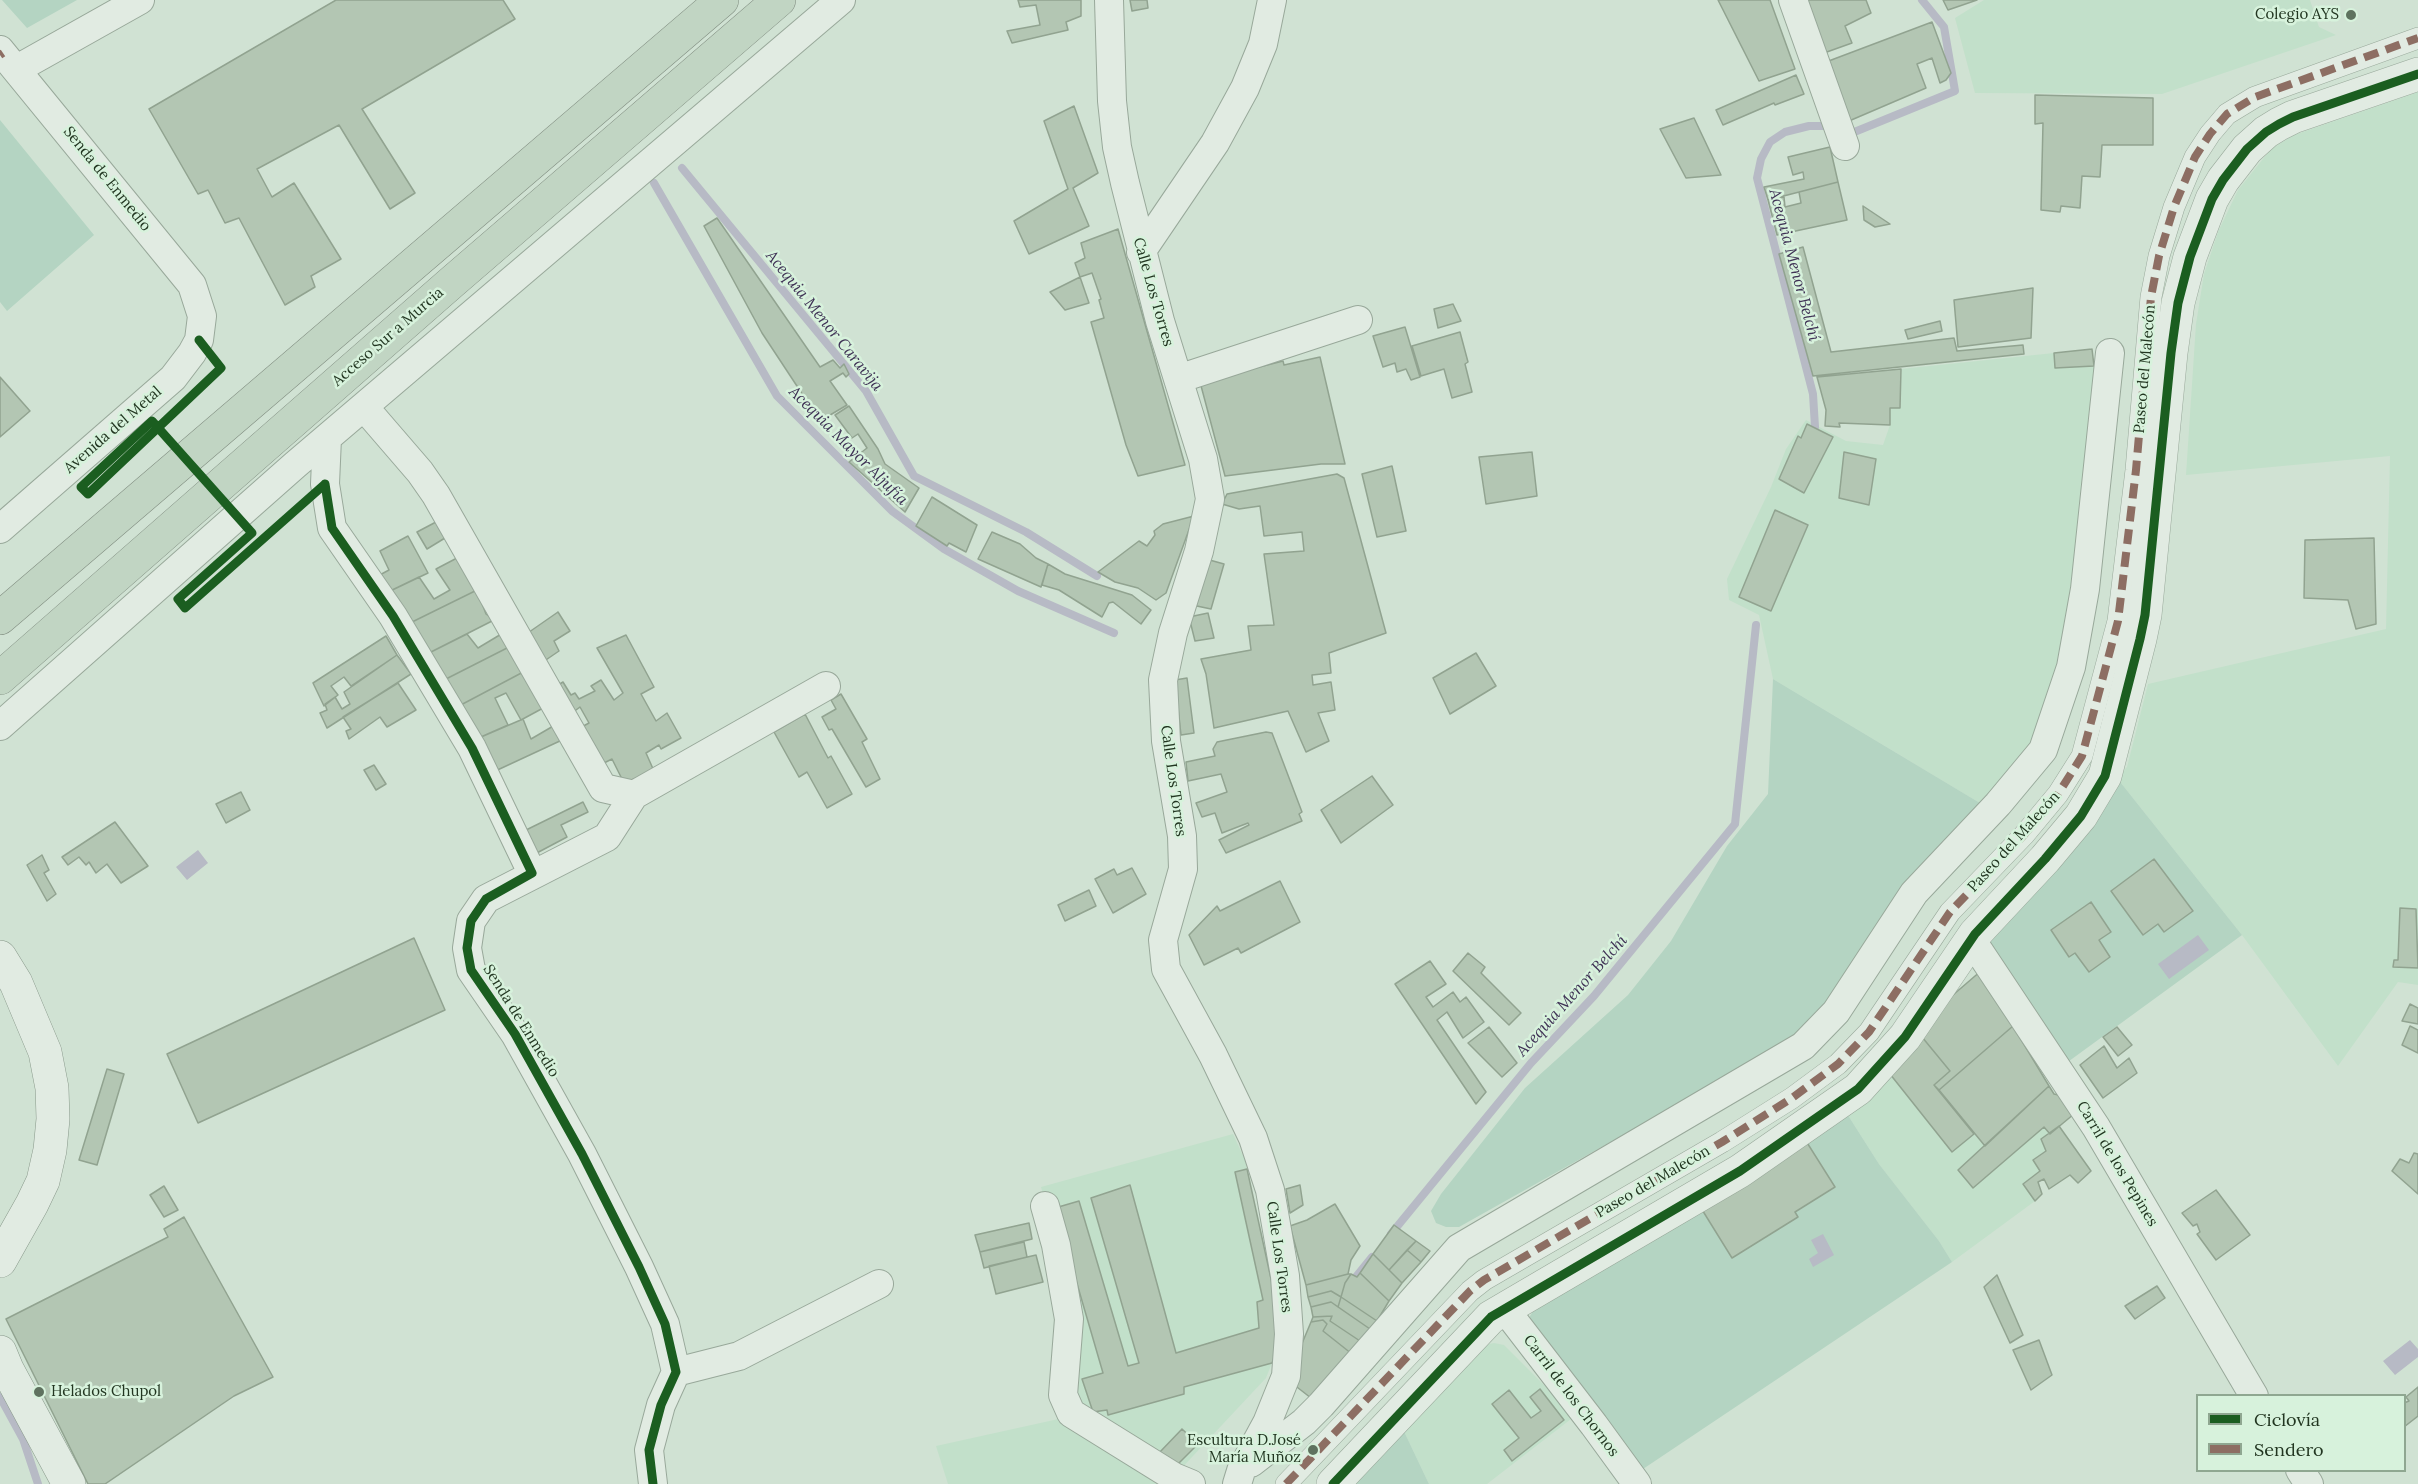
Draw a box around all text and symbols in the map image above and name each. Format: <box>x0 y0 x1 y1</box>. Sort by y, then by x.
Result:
place label: Colegio AYS <box>2255 6 2339 24</box>
marker: Colegio AYS <box>2344 8 2358 22</box>
street label: Senda de Enmedio <box>59 123 155 235</box>
water label: Acequia Menor Belchí <box>1764 187 1824 343</box>
street label: Calle Los Torres <box>1129 235 1177 349</box>
water label: Acequia Menor Caravija <box>761 247 887 395</box>
street label: Acceso Sur a Murcia <box>329 284 447 390</box>
street label: Paseo del Malecón <box>2130 304 2160 434</box>
street label: Avenida del Metal <box>61 383 165 477</box>
water label: Acequia Mayor Aljufía <box>785 383 911 509</box>
street label: Calle Los Torres <box>1156 724 1190 838</box>
street label: Paseo del Malecón <box>1964 788 2064 896</box>
water label: Acequia Menor Belchí <box>1512 931 1632 1061</box>
street label: Senda de Enmedio <box>479 961 563 1081</box>
street label: Carril de los Pepines <box>2073 1098 2161 1230</box>
street label: Paseo del Malecón <box>1593 1142 1713 1222</box>
street label: Calle Los Torres <box>1262 1200 1296 1314</box>
street label: Carril de los Chornos <box>1519 1332 1623 1460</box>
place label: Helados Chupol <box>51 1383 161 1401</box>
marker: Helados Chupol <box>32 1385 46 1399</box>
legend <box>2196 1394 2406 1472</box>
text: Ciclovía <box>2254 1408 2320 1431</box>
place label: Escultura D.José María Muñoz <box>1187 1432 1301 1467</box>
text: Sendero <box>2254 1438 2324 1461</box>
marker: Escultura D.José María Muñoz <box>1306 1443 1320 1457</box>

